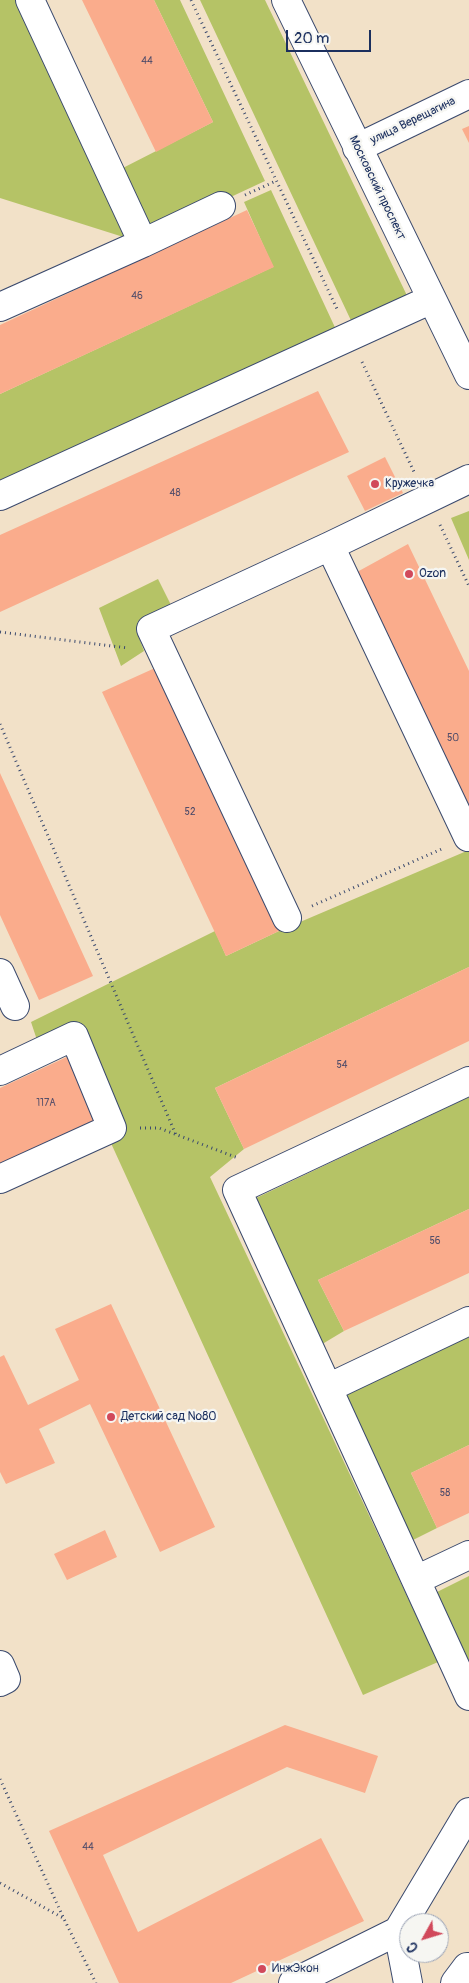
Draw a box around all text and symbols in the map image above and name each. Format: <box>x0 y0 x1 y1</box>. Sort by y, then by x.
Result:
scale bar <box>289 20 374 52</box>
text: 20 m <box>294 29 329 48</box>
house number: 44 <box>141 55 153 67</box>
street label: улица Верещагина <box>368 94 458 148</box>
street label: Московский проспект <box>345 133 409 243</box>
house number: 46 <box>131 290 143 302</box>
place label: Кружечка <box>385 477 434 491</box>
marker: Кружечка <box>369 478 381 490</box>
house number: 48 <box>170 487 180 499</box>
place label: Ozon <box>419 567 446 581</box>
marker: Ozon <box>403 568 415 580</box>
house number: 50 <box>447 732 459 744</box>
house number: 52 <box>184 806 196 818</box>
house number: 54 <box>336 1059 348 1071</box>
house number: 117А <box>36 1097 56 1109</box>
house number: 56 <box>429 1235 441 1247</box>
place label: Детский сад №80 <box>121 1410 216 1424</box>
marker: Детский сад №80 <box>105 1411 117 1423</box>
house number: 58 <box>440 1487 450 1499</box>
house number: 44 <box>82 1841 94 1853</box>
north arrow <box>399 1913 449 1963</box>
text: С <box>403 1938 422 1956</box>
place label: ИнжЭкон <box>272 1962 319 1976</box>
marker: ИнжЭкон <box>256 1963 268 1975</box>

